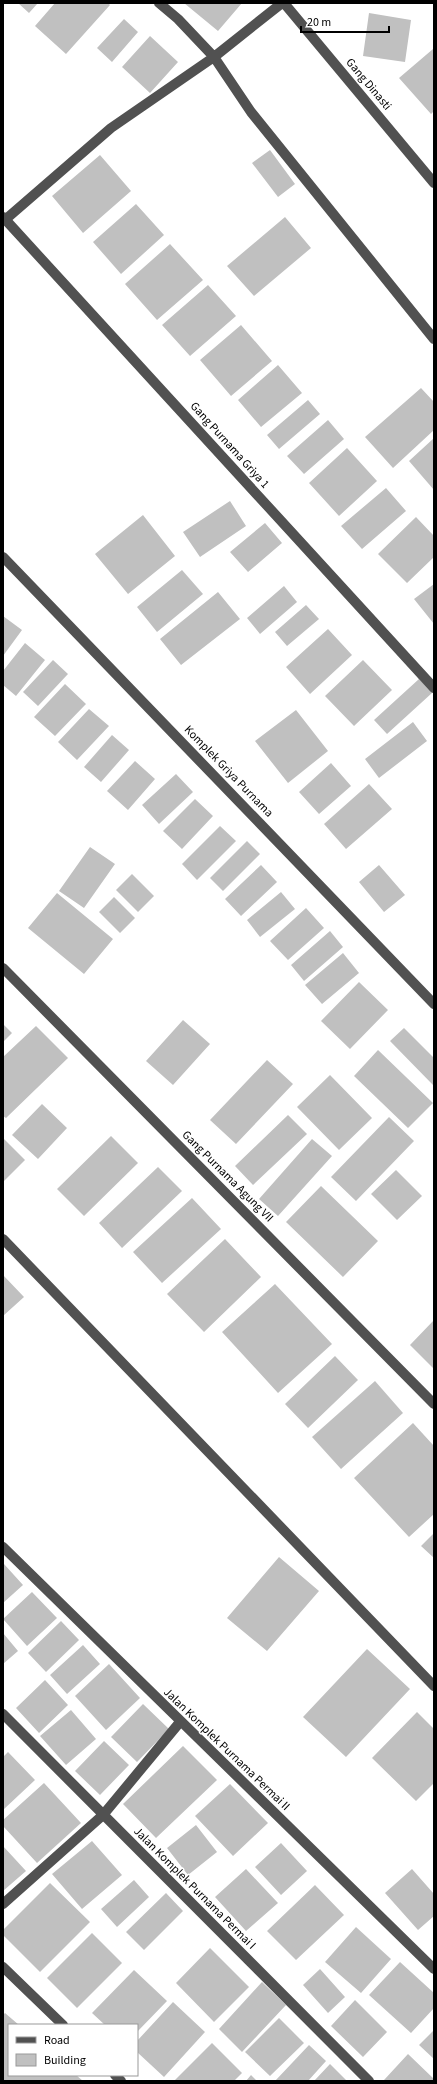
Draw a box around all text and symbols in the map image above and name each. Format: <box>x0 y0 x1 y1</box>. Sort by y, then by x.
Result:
scale bar <box>301 8 389 34</box>
text: 20 m <box>307 14 331 31</box>
street label: Gang Dinasti <box>342 55 395 114</box>
street label: Gang Purnama Griya 1 <box>186 398 273 492</box>
street label: Komplek Griya Purnama <box>180 722 277 821</box>
street label: Gang Purnama Agung VII <box>178 1127 277 1226</box>
street label: Jalan Komplek Purnama Permai II <box>160 1684 294 1815</box>
street label: Jalan Komplek Purnama Permai I <box>130 1823 260 1953</box>
legend <box>8 2024 138 2076</box>
text: Road <box>44 2032 70 2049</box>
text: Building <box>44 2052 86 2069</box>

